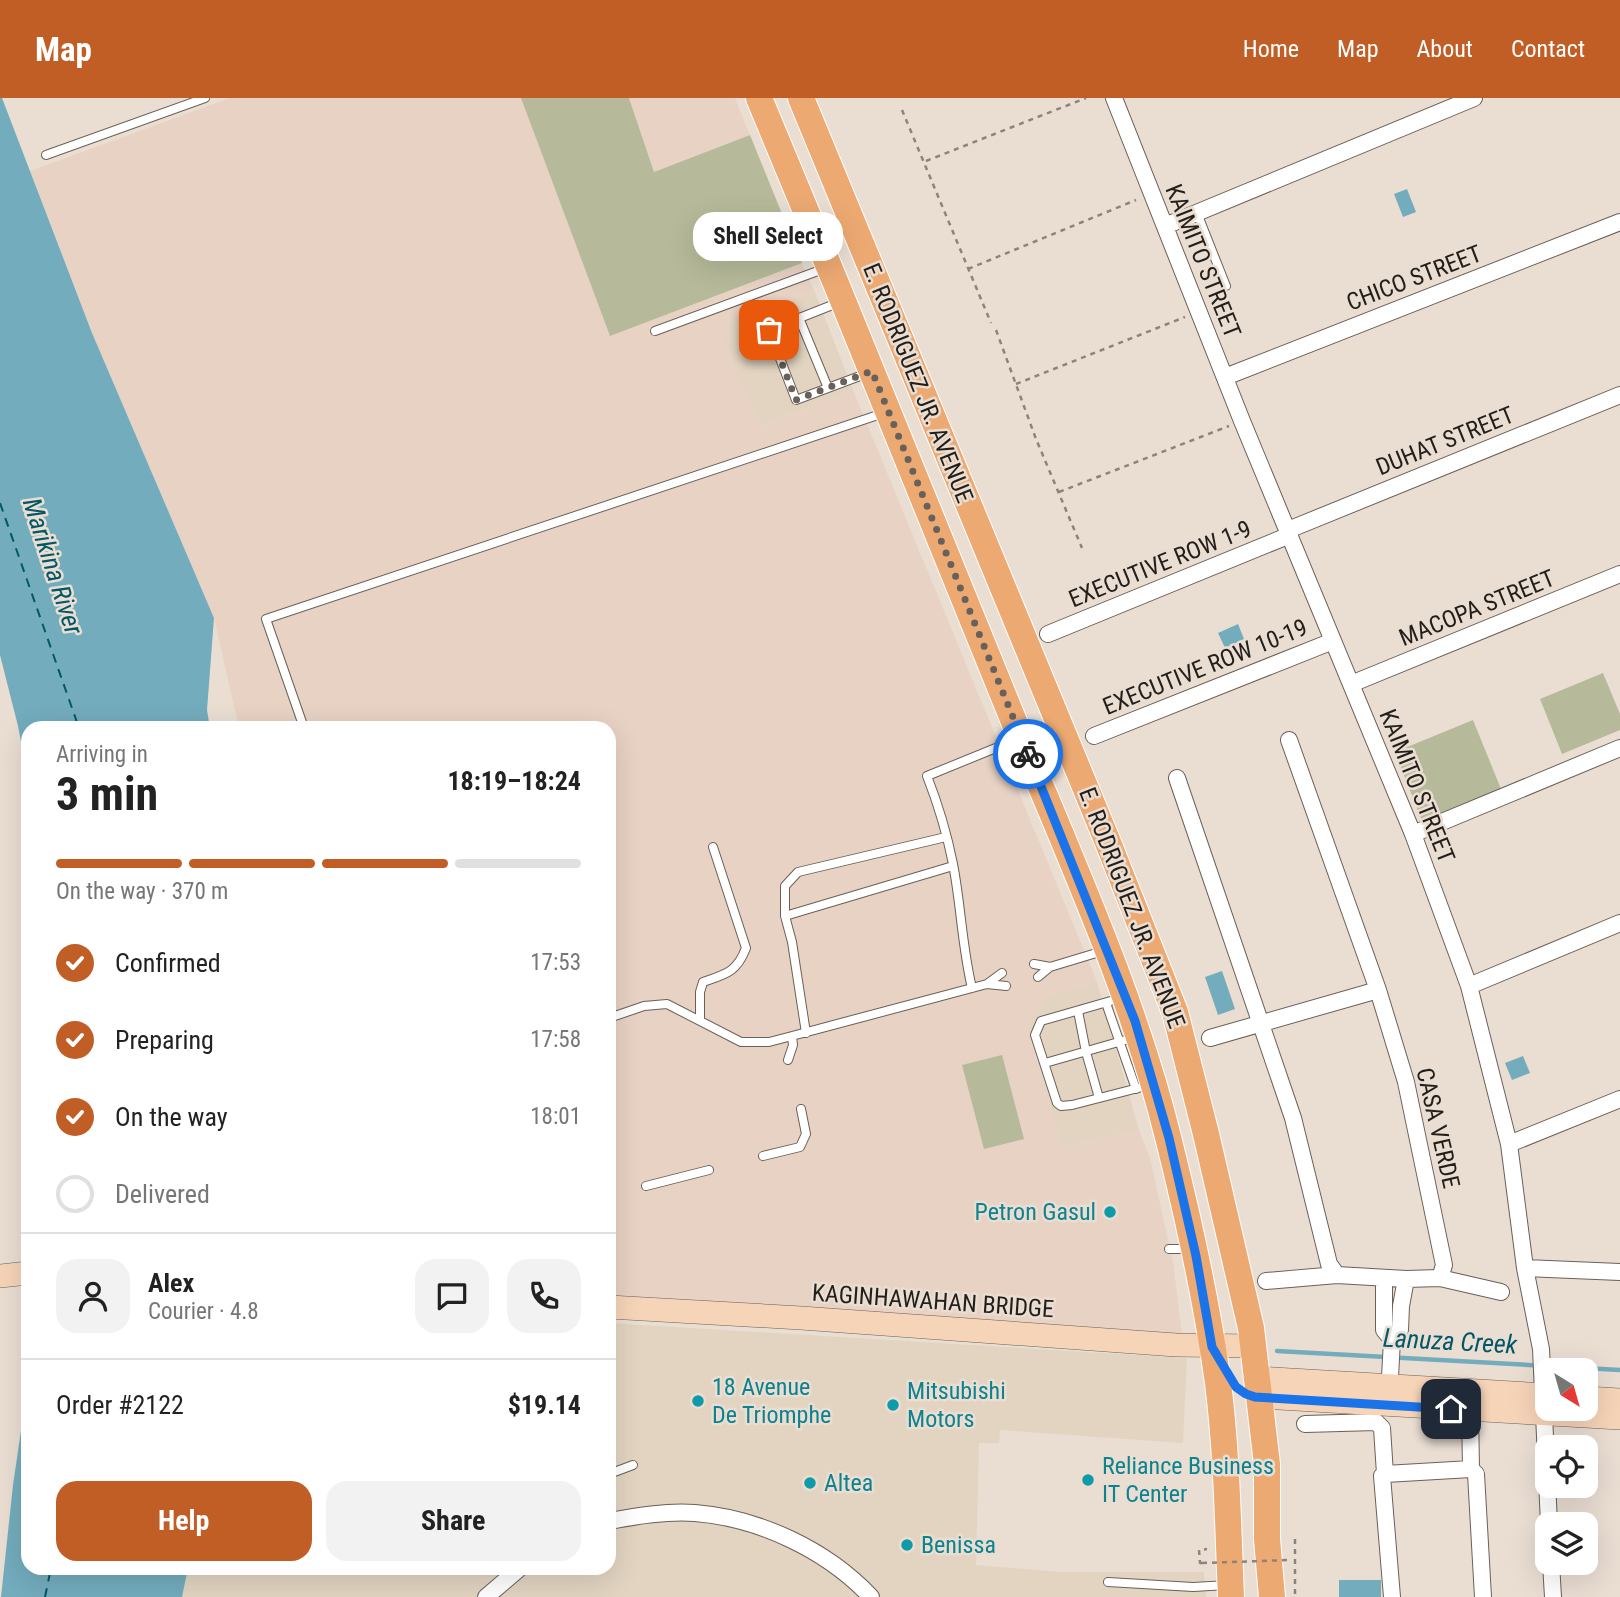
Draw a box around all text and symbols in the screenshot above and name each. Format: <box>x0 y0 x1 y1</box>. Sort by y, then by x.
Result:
text: Map <box>35 30 92 69</box>
text: Home <box>1243 35 1299 63</box>
text: Map <box>1337 35 1379 63</box>
text: About <box>1417 35 1473 63</box>
text: Contact <box>1511 35 1585 63</box>
street label: KAIMITO STREET <box>1159 180 1247 342</box>
callout: Shell Select <box>694 211 844 260</box>
text: Shell Select <box>713 223 823 250</box>
street label: CHICO STREET <box>1343 239 1485 317</box>
street label: E. RODRIGUEZ JR. AVENUE <box>857 259 979 507</box>
pin <box>739 300 799 360</box>
icon: bag <box>750 311 788 349</box>
street label: DUHAT STREET <box>1372 401 1518 481</box>
water label: Marikina River <box>17 494 90 639</box>
street label: EXECUTIVE ROW 1-9 <box>1065 515 1255 613</box>
street label: MACOPA STREET <box>1395 564 1559 652</box>
street label: EXECUTIVE ROW 10-19 <box>1099 613 1311 721</box>
street label: KAIMITO STREET <box>1373 705 1461 867</box>
courier <box>993 719 1063 789</box>
icon: bike <box>1009 735 1047 773</box>
text: Arriving in <box>56 741 148 768</box>
text: 18:19–18:24 <box>447 766 581 796</box>
text: 3 min <box>56 767 158 821</box>
street label: E. RODRIGUEZ JR. AVENUE <box>1073 784 1191 1032</box>
text: On the way · 370 m <box>56 878 228 905</box>
icon: check <box>56 944 94 982</box>
text: Confirmed <box>115 948 221 978</box>
text: 17:53 <box>530 949 581 976</box>
icon: check <box>56 1021 94 1059</box>
text: Preparing <box>115 1025 214 1055</box>
text: 17:58 <box>530 1026 581 1053</box>
street label: CASA VERDE <box>1411 1065 1465 1191</box>
icon: check <box>56 1098 94 1136</box>
text: On the way <box>115 1102 228 1132</box>
text: 18:01 <box>530 1103 581 1130</box>
text: Delivered <box>115 1179 210 1209</box>
place label: Petron Gasul <box>975 1198 1096 1226</box>
marker: Petron Gasul <box>1102 1204 1118 1220</box>
button: person <box>56 1259 130 1333</box>
button: chat <box>415 1259 489 1333</box>
button: phone <box>507 1259 581 1333</box>
text: Alex <box>148 1268 194 1298</box>
street label: KAGINHAWAHAN BRIDGE <box>811 1279 1055 1323</box>
text: Courier · 4.8 <box>148 1298 259 1325</box>
water label: Lanuza Creek <box>1382 1323 1518 1360</box>
north arrow <box>1535 1358 1598 1421</box>
map controls <box>1535 1358 1598 1575</box>
place label: 18 Avenue De Triomphe <box>712 1373 831 1429</box>
place label: Mitsubishi Motors <box>907 1377 1006 1433</box>
pin <box>1421 1379 1481 1439</box>
text: Order #2122 <box>56 1390 184 1420</box>
text: $19.14 <box>508 1390 581 1420</box>
icon: home <box>1432 1390 1470 1428</box>
marker: 18 Avenue De Triomphe <box>690 1393 706 1409</box>
marker: Mitsubishi Motors <box>885 1397 901 1413</box>
button: locate <box>1535 1435 1598 1498</box>
place label: Reliance Business IT Center <box>1102 1452 1274 1508</box>
place label: Altea <box>824 1469 873 1497</box>
marker: Reliance Business IT Center <box>1080 1472 1096 1488</box>
marker: Altea <box>802 1475 818 1491</box>
button: Help <box>56 1481 312 1561</box>
button: Share <box>326 1481 581 1561</box>
button: layers <box>1535 1512 1598 1575</box>
place label: Benissa <box>921 1531 996 1559</box>
marker: Benissa <box>899 1537 915 1553</box>

